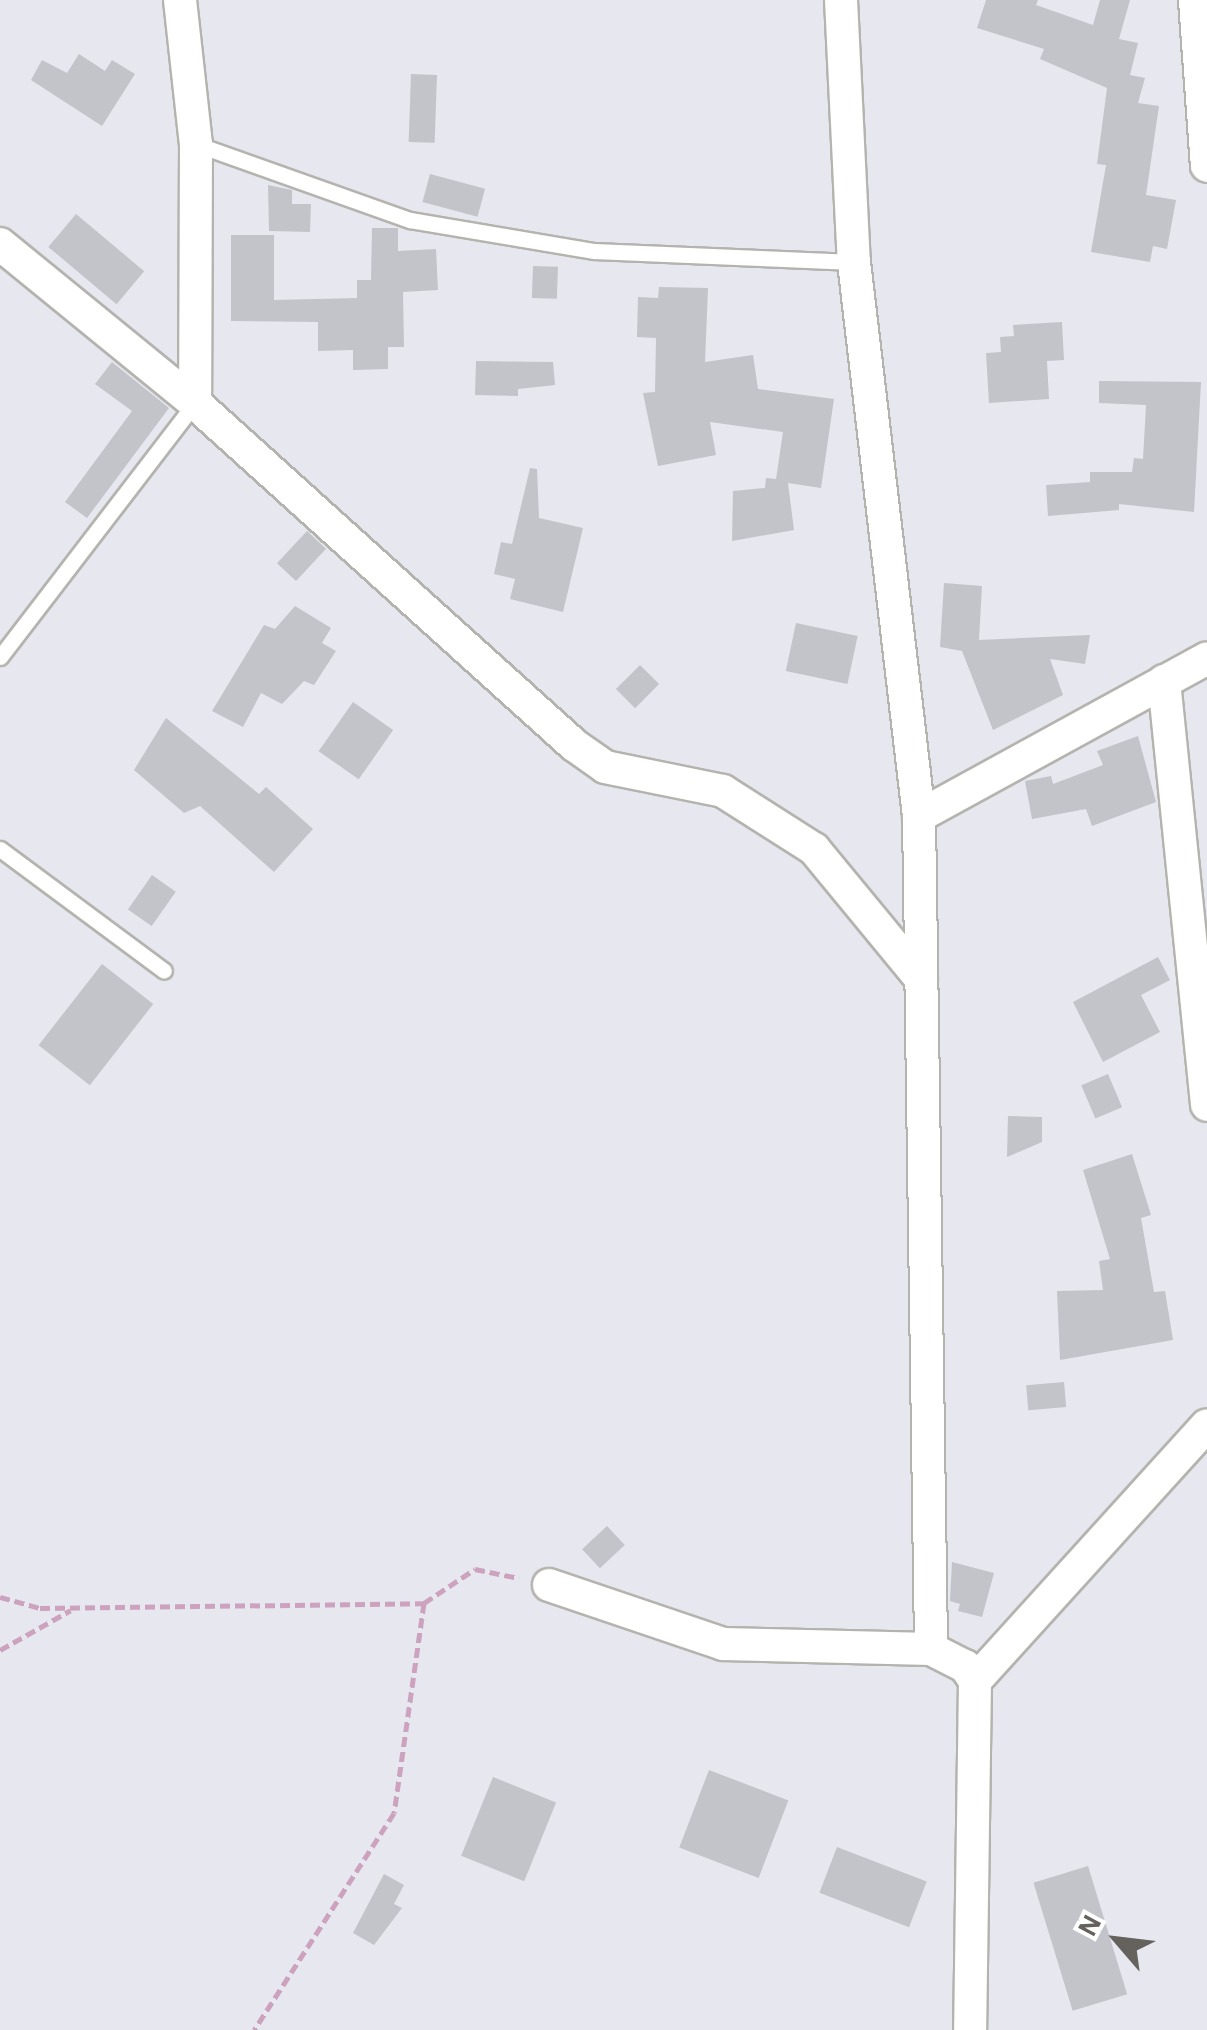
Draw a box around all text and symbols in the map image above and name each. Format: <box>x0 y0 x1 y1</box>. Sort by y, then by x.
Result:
north arrow <box>1067 1890 1167 1990</box>
text: N <box>1074 1911 1107 1941</box>

